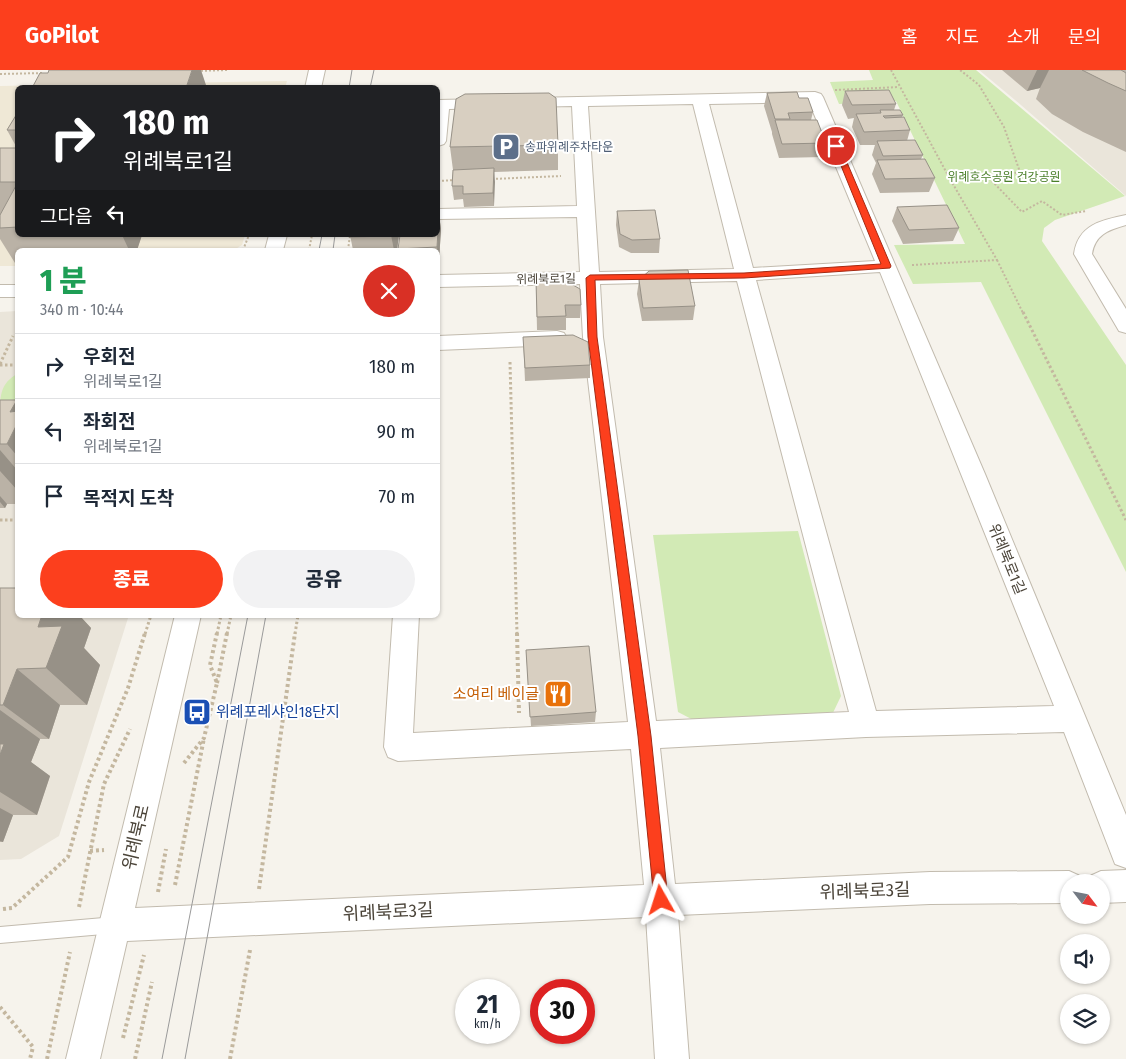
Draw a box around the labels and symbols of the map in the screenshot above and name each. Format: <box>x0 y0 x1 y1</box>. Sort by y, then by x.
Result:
pin <box>815 125 857 167</box>
parking icon: 송파위례주차타운 <box>491 132 521 162</box>
place label: 송파위례주차타운 <box>525 140 613 154</box>
park label: 위례호수공원 건강공원 <box>947 170 1061 184</box>
street label: 위례북로1길 <box>516 271 576 287</box>
street label: 위례북로1길 <box>985 521 1029 597</box>
restaurant icon: 소여리 베이글 <box>543 679 573 709</box>
place label: 소여리 베이글 <box>453 685 539 703</box>
bus stop icon: 위례포레샤인18단지 <box>182 697 212 727</box>
place label: 위례포레샤인18단지 <box>216 703 340 721</box>
street label: 위례북로 <box>118 802 154 872</box>
position arrow <box>634 873 686 925</box>
north arrow <box>1060 874 1110 924</box>
street label: 위례북로3길 <box>819 878 911 904</box>
street label: 위례북로3길 <box>342 899 434 925</box>
speed limit sign: 30 <box>530 979 595 1044</box>

